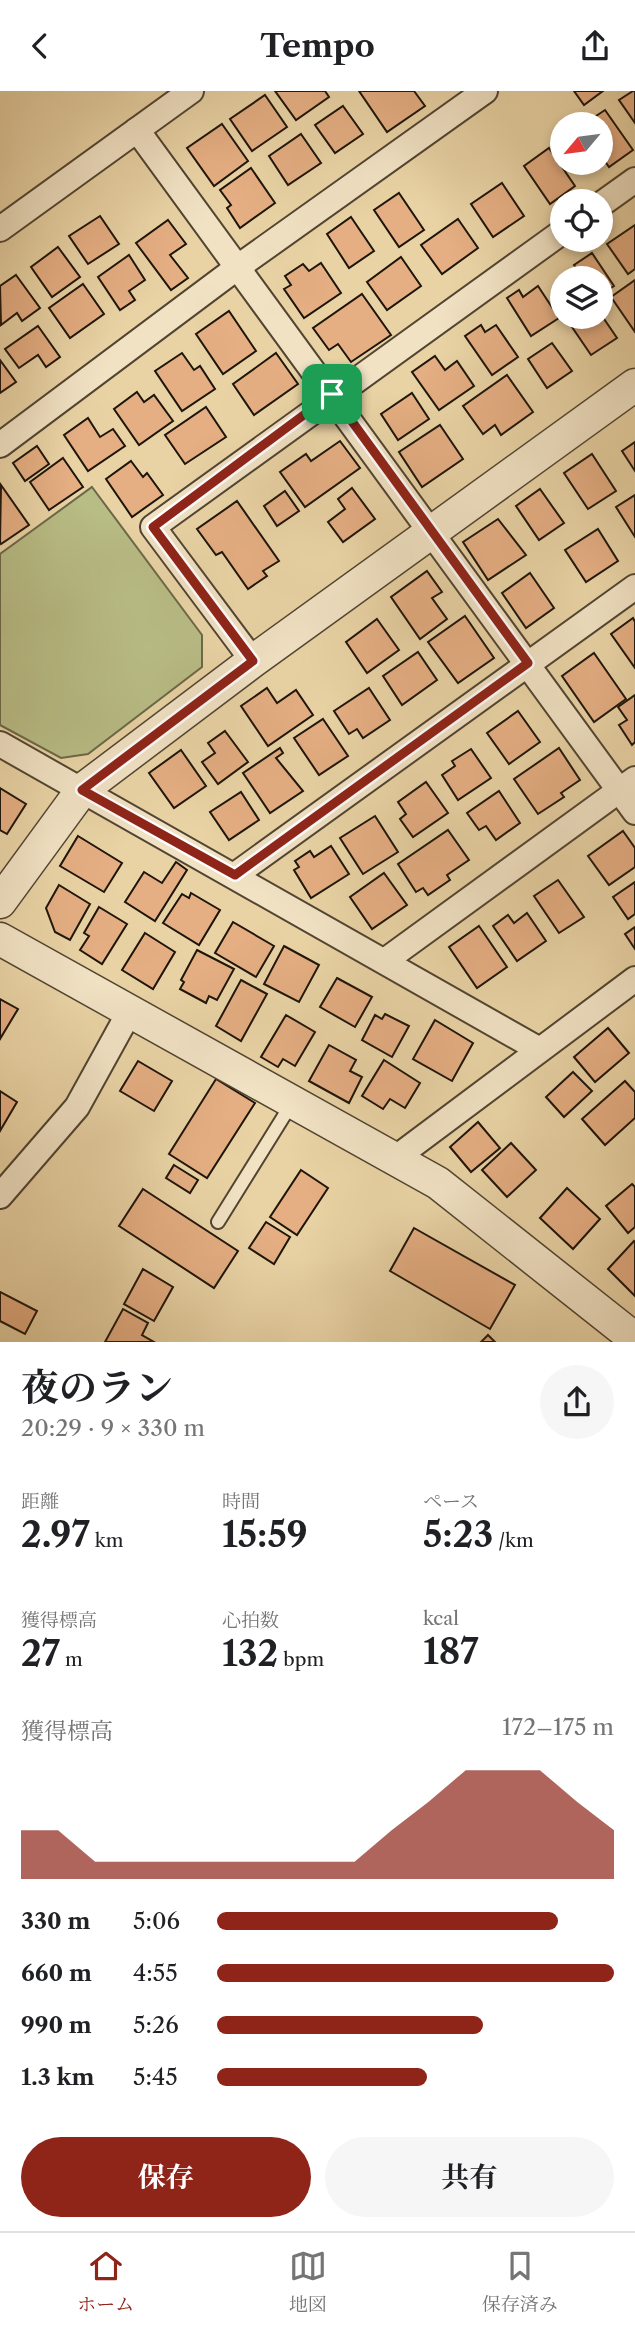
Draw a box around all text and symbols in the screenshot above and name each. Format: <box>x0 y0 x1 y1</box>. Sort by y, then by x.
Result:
text: Tempo <box>260 26 375 65</box>
icon: back <box>21 27 59 65</box>
icon: share <box>576 27 614 65</box>
north arrow <box>550 112 612 175</box>
map controls <box>550 112 613 329</box>
button: locate <box>550 189 613 252</box>
button: layers <box>550 266 613 329</box>
pin <box>302 364 362 424</box>
icon: arrive <box>313 375 351 413</box>
text: 夜のラン <box>21 1364 173 1411</box>
button: share <box>540 1365 614 1439</box>
text: 20:29 · 9 × 330 m <box>21 1414 205 1442</box>
text: 距離 <box>21 1490 59 1513</box>
text: 時間 <box>222 1490 260 1513</box>
text: ペース <box>423 1490 479 1513</box>
text: 2.97 <box>21 1513 90 1556</box>
text: 15:59 <box>222 1513 308 1556</box>
text: 5:23 <box>423 1513 493 1556</box>
text: km <box>90 1529 123 1552</box>
text: /km <box>493 1529 534 1552</box>
text: kcal <box>423 1607 459 1630</box>
text: 獲得標高 <box>21 1609 97 1632</box>
text: 心拍数 <box>222 1609 279 1632</box>
text: 187 <box>423 1630 479 1673</box>
text: 27 <box>21 1632 60 1675</box>
text: 132 <box>222 1632 278 1675</box>
text: m <box>60 1648 83 1671</box>
text: bpm <box>278 1648 324 1671</box>
text: 172–175 m <box>502 1713 614 1741</box>
text: 獲得標高 <box>21 1717 113 1745</box>
text: 330 m <box>21 1907 90 1935</box>
text: 5:06 <box>133 1907 180 1935</box>
text: 660 m <box>21 1959 92 1987</box>
text: 4:55 <box>133 1959 178 1987</box>
text: 990 m <box>21 2011 92 2039</box>
text: 5:26 <box>133 2011 179 2039</box>
text: 1.3 km <box>21 2063 95 2091</box>
text: 5:45 <box>133 2063 178 2091</box>
button: 保存 <box>21 2137 311 2217</box>
button: 共有 <box>325 2137 614 2217</box>
tab: ホーム <box>77 2247 134 2316</box>
tab: 地図 <box>289 2247 327 2316</box>
tab: 保存済み <box>482 2247 558 2316</box>

